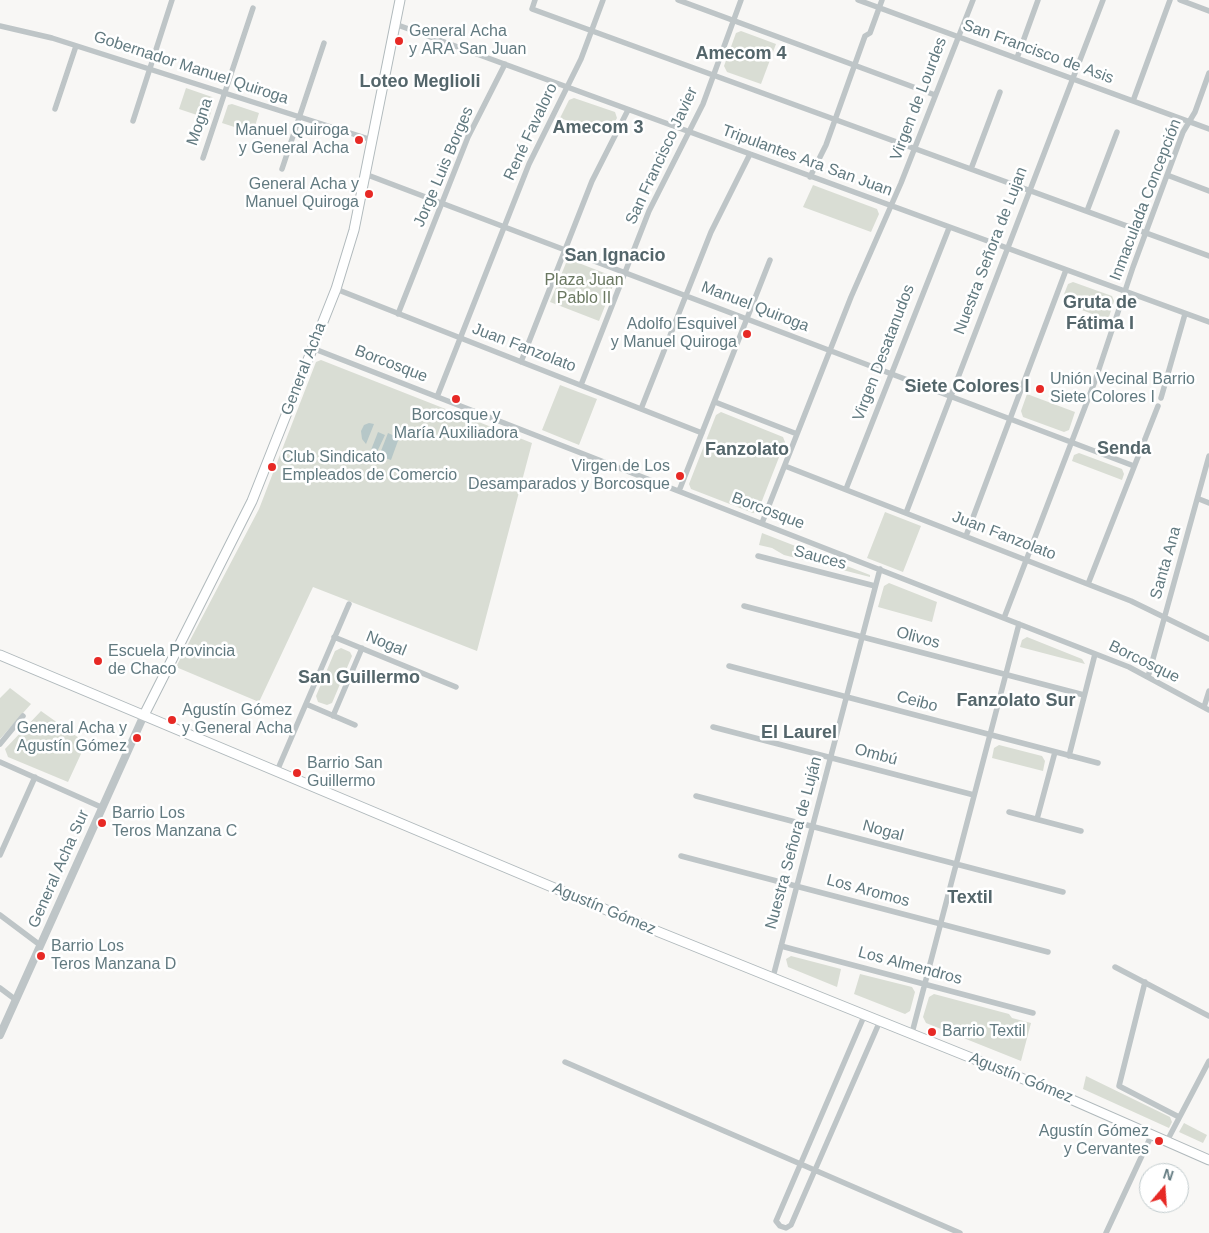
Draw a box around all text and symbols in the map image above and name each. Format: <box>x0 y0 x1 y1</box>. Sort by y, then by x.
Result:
street label: San Francisco de Asis <box>960 16 1116 88</box>
place label: General Acha y ARA San Juan <box>409 22 526 60</box>
street label: Gobernador Manuel Quiroga <box>91 27 291 109</box>
marker: General Acha y ARA San Juan <box>393 35 405 47</box>
street label: Virgen de Lourdes <box>887 35 951 163</box>
district label: Amecom 4 <box>695 43 787 65</box>
district label: Loteo Meglioli <box>360 71 480 93</box>
street label: René Favaloro <box>500 80 562 184</box>
street label: San Francisco Javier <box>622 84 702 228</box>
street label: Mogna <box>183 96 217 148</box>
street label: Jorge Luis Borges <box>410 104 478 230</box>
street label: Inmaculada Concepción <box>1106 116 1186 284</box>
district label: Amecom 3 <box>552 117 644 139</box>
place label: Manuel Quiroga y General Acha <box>235 121 349 159</box>
street label: Tripulantes Ara San Juan <box>719 121 895 201</box>
marker: Manuel Quiroga y General Acha <box>353 134 365 146</box>
street label: Nuestra Señora de Lujan <box>950 165 1032 337</box>
place label: General Acha y Manuel Quiroga <box>245 175 359 213</box>
marker: General Acha y Manuel Quiroga <box>363 188 375 200</box>
district label: San Ignacio <box>564 245 666 267</box>
park label: Plaza Juan Pablo II <box>544 271 624 309</box>
street label: Manuel Quiroga <box>698 278 812 336</box>
street label: Virgen Desatanudos <box>849 282 919 424</box>
district label: Gruta de Fátima I <box>1063 292 1137 334</box>
place label: Adolfo Esquivel y Manuel Quiroga <box>611 315 737 353</box>
street label: Juan Fanzolato <box>469 319 579 377</box>
street label: General Acha <box>278 320 330 418</box>
marker: Adolfo Esquivel y Manuel Quiroga <box>741 328 753 340</box>
street label: Borcosque <box>352 341 430 387</box>
place label: Unión Vecinal Barrio Siete Colores I <box>1050 370 1195 408</box>
district label: Siete Colores I <box>904 376 1030 398</box>
marker: Unión Vecinal Barrio Siete Colores I <box>1034 383 1046 395</box>
marker: Borcosque y María Auxiliadora <box>450 393 462 405</box>
place label: Borcosque y María Auxiliadora <box>394 406 518 444</box>
district label: Senda <box>1097 438 1151 460</box>
district label: Fanzolato <box>705 439 789 461</box>
place label: Club Sindicato Empleados de Comercio <box>282 448 457 486</box>
place label: Virgen de Los Desamparados y Borcosque <box>468 457 670 495</box>
marker: Club Sindicato Empleados de Comercio <box>266 461 278 473</box>
marker: Virgen de Los Desamparados y Borcosque <box>674 470 686 482</box>
street label: Borcosque <box>729 488 807 534</box>
street label: Juan Fanzolato <box>949 507 1059 565</box>
street label: Santa Ana <box>1146 524 1186 602</box>
street label: Sauces <box>792 542 848 574</box>
street label: Olivos <box>894 623 942 653</box>
street label: Nogal <box>363 627 409 661</box>
street label: Borcosque <box>1105 637 1183 687</box>
place label: Escuela Provincia de Chaco <box>108 642 235 680</box>
marker: Escuela Provincia de Chaco <box>92 655 104 667</box>
district label: San Guillermo <box>298 667 420 689</box>
street label: Ceibo <box>894 687 940 717</box>
district label: Fanzolato Sur <box>956 690 1076 712</box>
place label: Agustín Gómez y General Acha <box>182 701 292 739</box>
marker: Agustín Gómez y General Acha <box>166 714 178 726</box>
place label: General Acha y Agustín Gómez <box>17 719 127 757</box>
district label: El Laurel <box>761 722 837 744</box>
marker: General Acha y Agustín Gómez <box>131 732 143 744</box>
street label: Ombú <box>852 740 900 770</box>
place label: Barrio San Guillermo <box>307 754 383 792</box>
street label: Nuestra Señora de Luján <box>762 755 826 931</box>
marker: Barrio San Guillermo <box>291 767 303 779</box>
place label: Barrio Los Teros Manzana C <box>112 804 237 842</box>
street label: General Acha Sur <box>24 807 94 931</box>
street label: Nogal <box>860 816 906 846</box>
marker: Barrio Los Teros Manzana C <box>96 817 108 829</box>
street label: Los Aromos <box>824 871 912 911</box>
street label: Agustín Gómez <box>549 879 659 939</box>
district label: Textil <box>947 887 993 909</box>
place label: Barrio Los Teros Manzana D <box>51 937 176 975</box>
street label: Los Almendros <box>856 943 964 989</box>
marker: Barrio Los Teros Manzana D <box>35 950 47 962</box>
place label: Barrio Textil <box>942 1022 1026 1042</box>
marker: Barrio Textil <box>926 1026 938 1038</box>
street label: Agustín Gómez <box>966 1048 1076 1108</box>
place label: Agustín Gómez y Cervantes <box>1039 1122 1149 1160</box>
marker: Agustín Gómez y Cervantes <box>1153 1135 1165 1147</box>
north arrow <box>1139 1163 1189 1213</box>
text: N <box>1161 1166 1176 1184</box>

